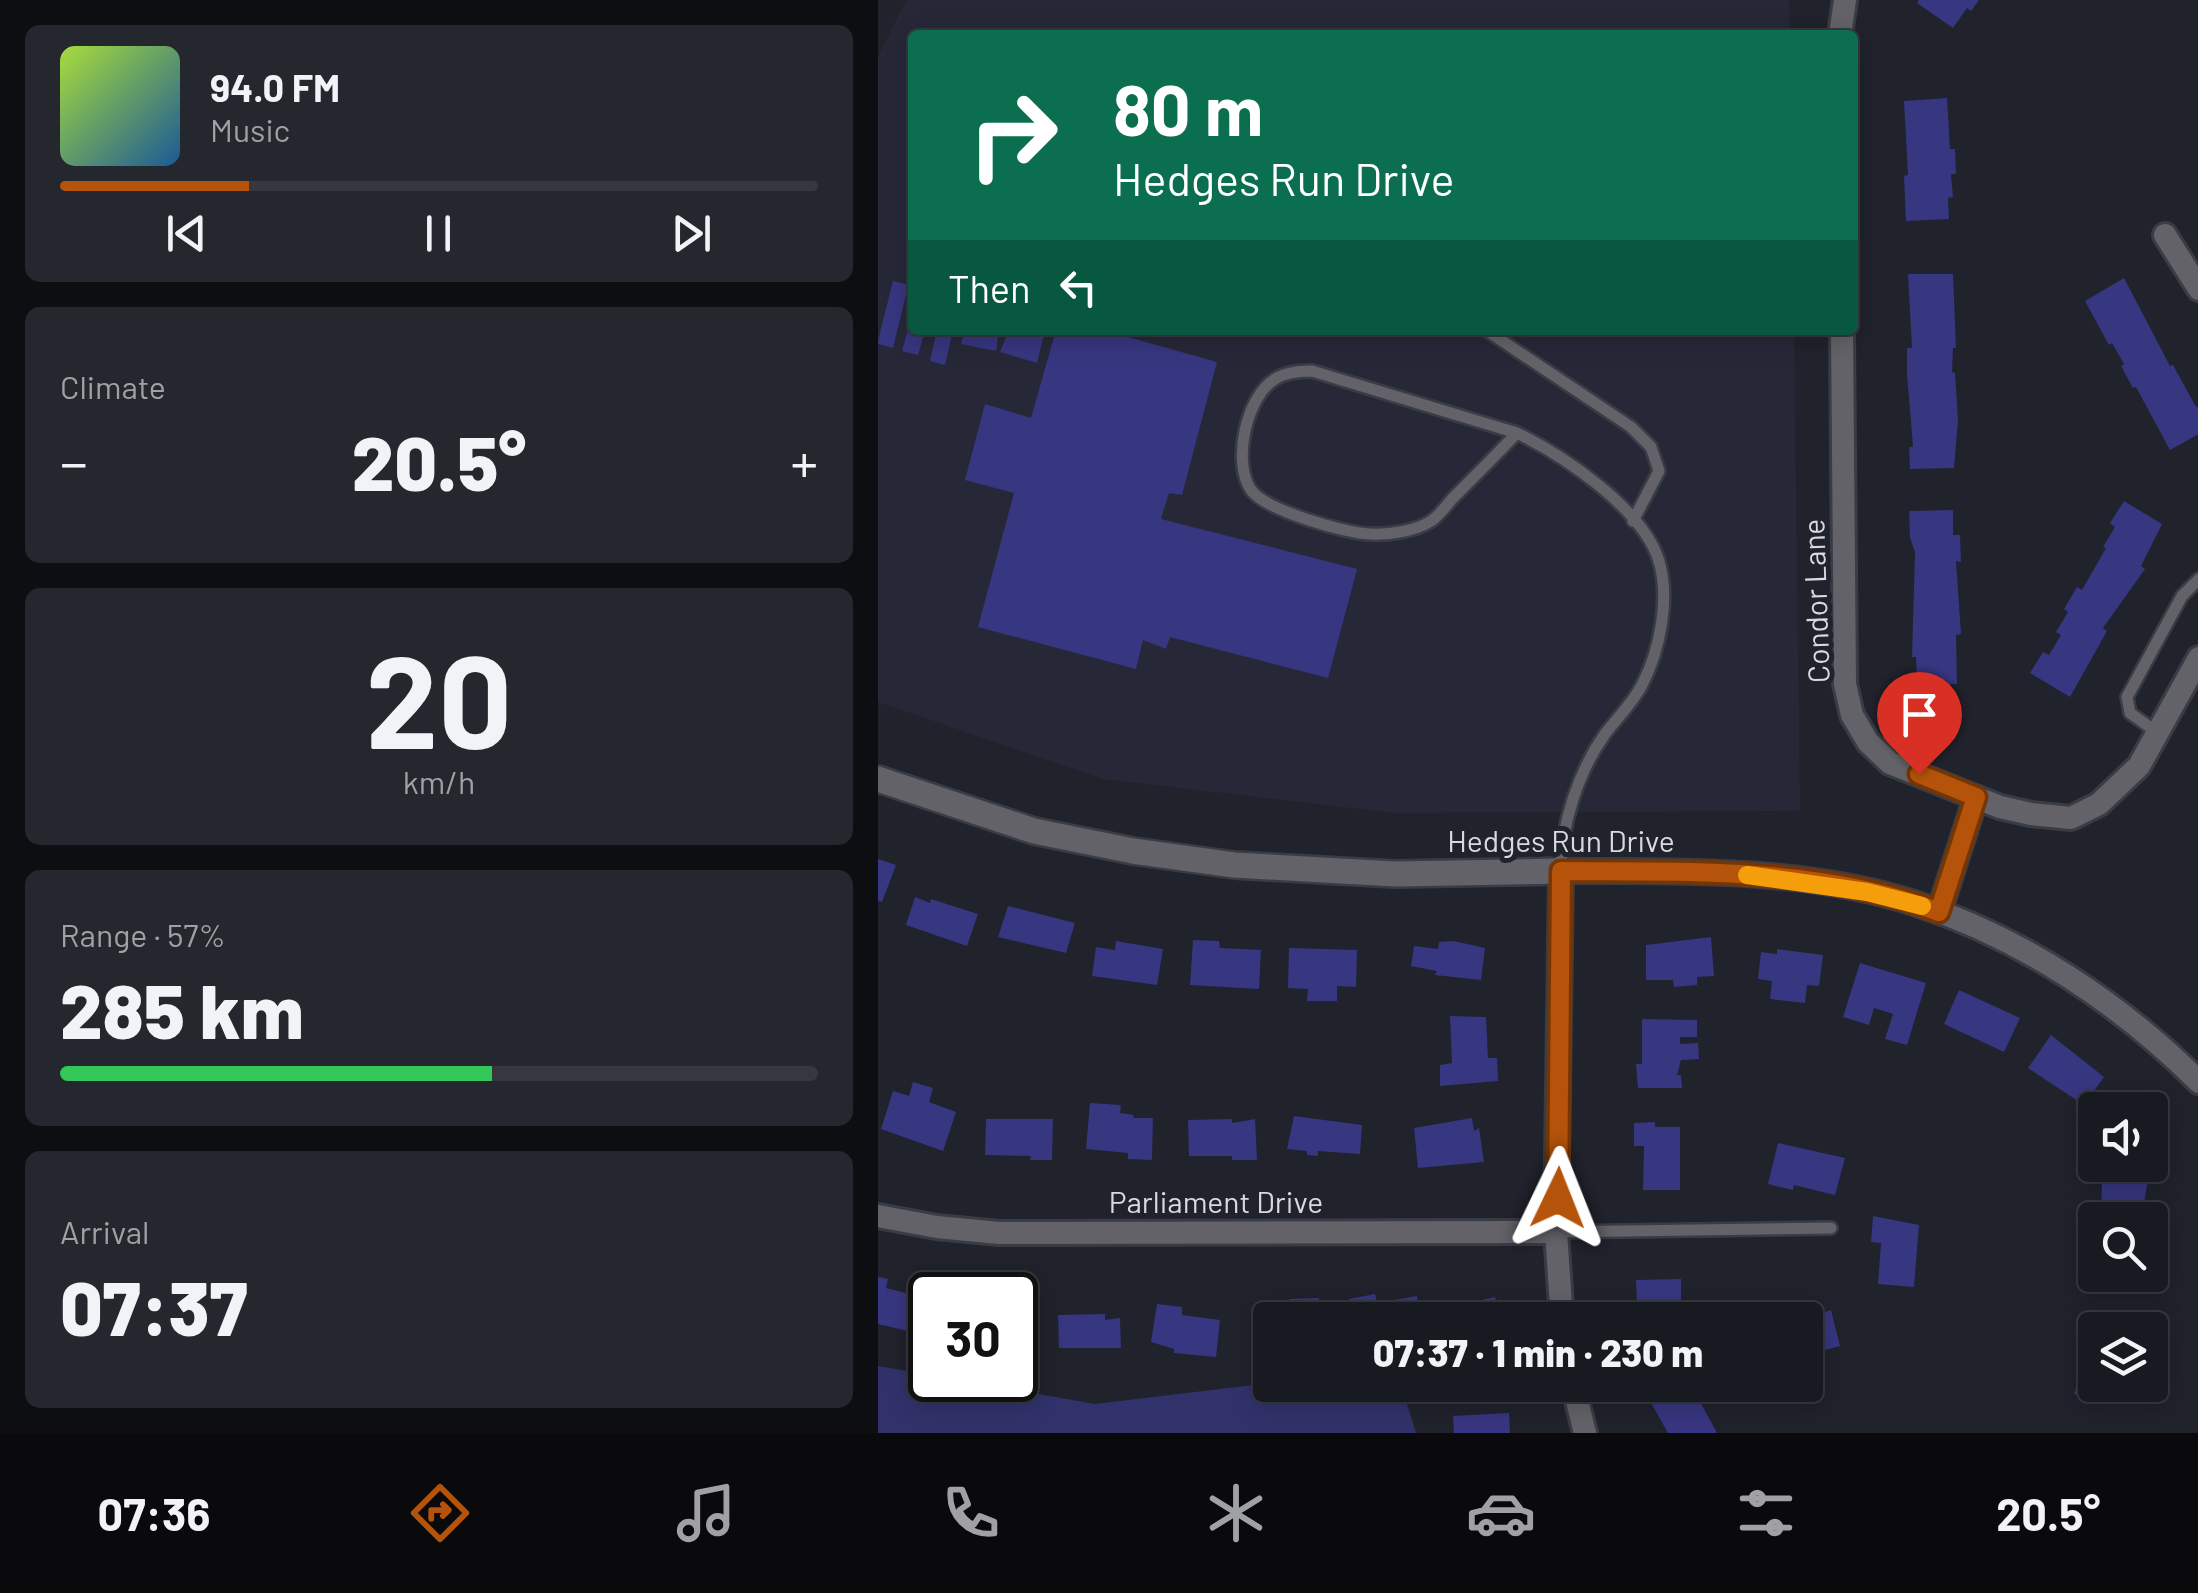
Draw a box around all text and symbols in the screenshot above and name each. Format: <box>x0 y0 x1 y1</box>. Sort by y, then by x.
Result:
text: 94.0 FM <box>210 64 340 110</box>
text: 80 m <box>1113 66 1263 150</box>
icon: right <box>948 70 1078 200</box>
text: Music <box>210 110 290 148</box>
text: Hedges Run Drive <box>1113 151 1454 205</box>
icon: previous <box>159 206 214 261</box>
icon: pause <box>411 206 466 261</box>
icon: next <box>664 206 719 261</box>
icon: left <box>1051 260 1106 315</box>
text: Then <box>948 265 1031 311</box>
text: Climate <box>60 367 166 405</box>
text: 20.5° <box>352 416 526 506</box>
text: − <box>60 428 88 494</box>
text: + <box>790 428 818 494</box>
street label: Condor Lane <box>1794 518 1836 684</box>
text: 20 <box>366 619 512 775</box>
pin <box>1877 672 1962 775</box>
icon: arrive <box>1892 687 1947 742</box>
text: km/h <box>403 762 475 800</box>
street label: Hedges Run Drive <box>1447 822 1675 858</box>
text: Range · 57% <box>60 915 226 953</box>
text: 285 km <box>60 964 304 1054</box>
map controls <box>2078 1092 2168 1402</box>
button: sound <box>2078 1092 2168 1182</box>
position arrow <box>1506 1146 1610 1250</box>
street label: Parliament Drive <box>1109 1183 1323 1219</box>
button: search <box>2078 1202 2168 1292</box>
text: Arrival <box>60 1212 149 1250</box>
text: 07:37 <box>60 1261 248 1351</box>
speed limit sign: 30 <box>908 1272 1038 1402</box>
button: layers <box>2078 1312 2168 1402</box>
text: 07:37 · 1 min · 230 m <box>1373 1329 1703 1375</box>
icon: directions <box>405 1478 475 1548</box>
icon: music <box>671 1478 741 1548</box>
icon: phone <box>936 1478 1006 1548</box>
icon: climate <box>1201 1478 1271 1548</box>
icon: car <box>1466 1478 1536 1548</box>
icon: filters <box>1731 1478 1801 1548</box>
text: 07:36 <box>98 1486 210 1540</box>
text: 20.5° <box>1996 1486 2100 1540</box>

